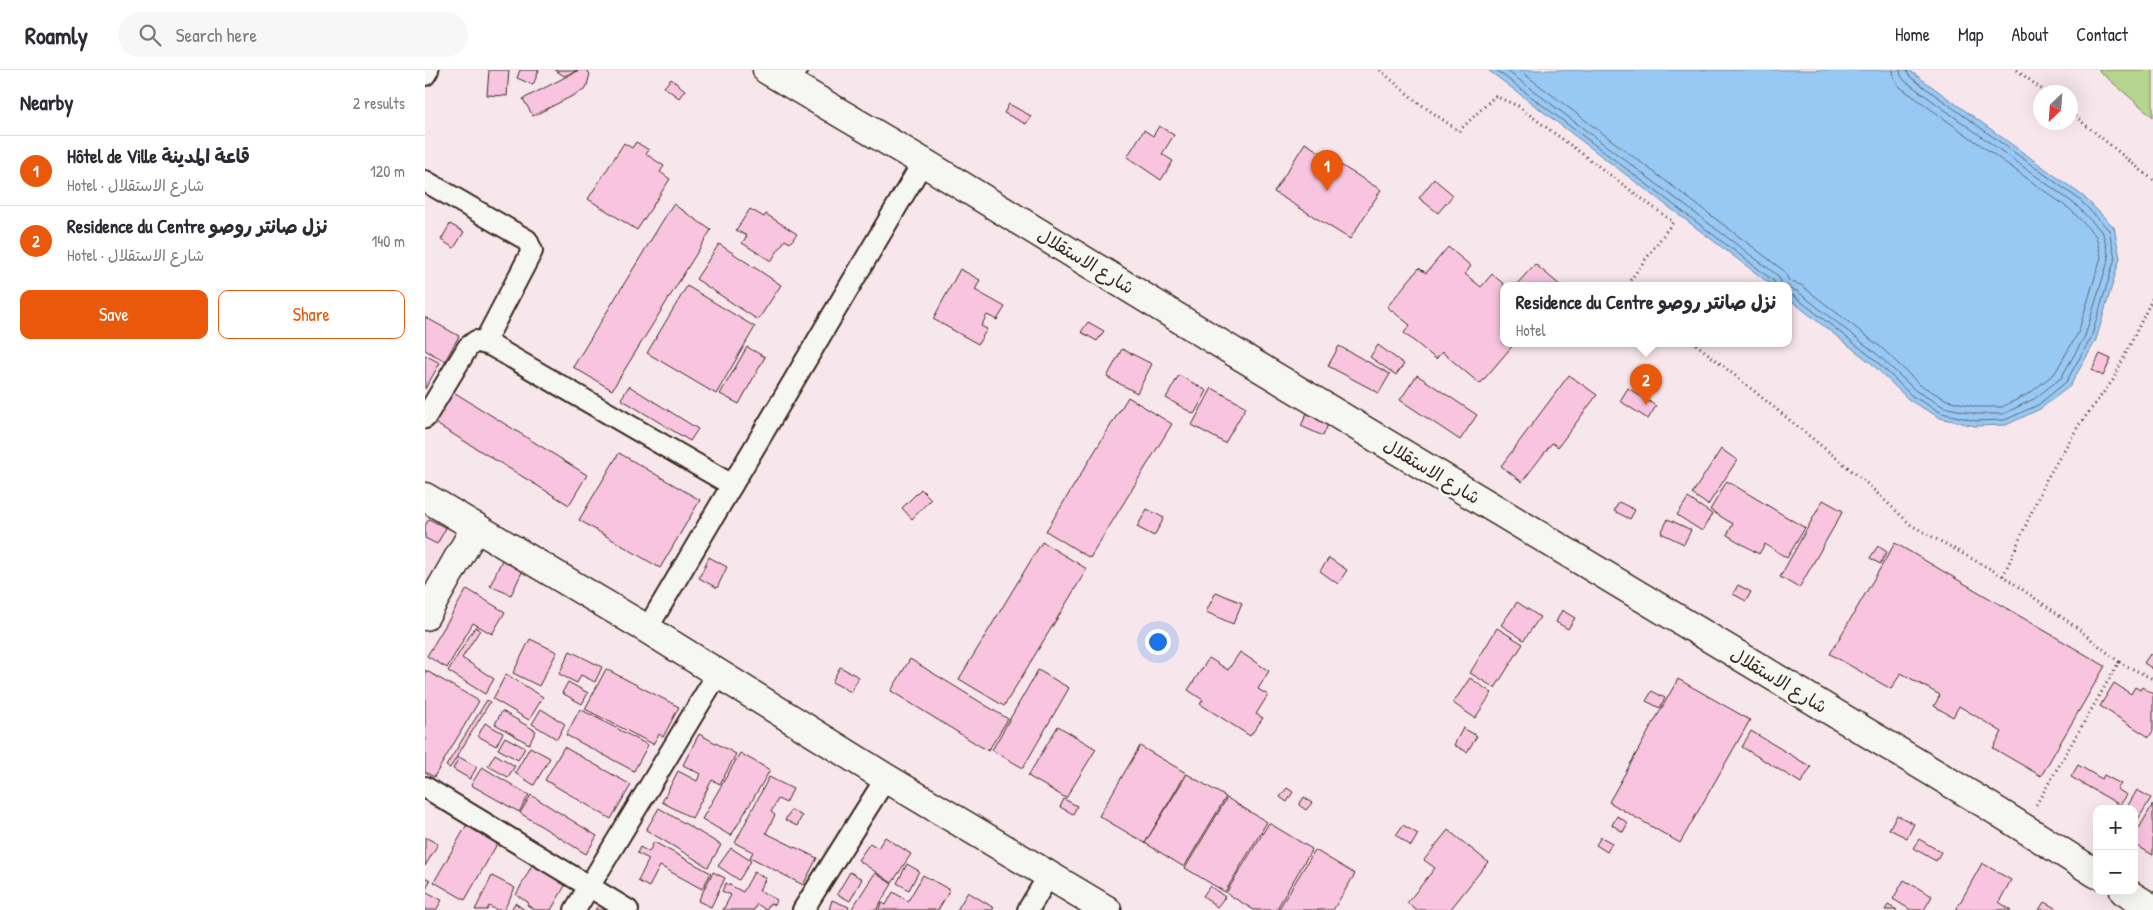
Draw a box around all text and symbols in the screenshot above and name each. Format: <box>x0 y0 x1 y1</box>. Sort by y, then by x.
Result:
search box <box>118 12 468 57</box>
text: Roamly <box>25 19 88 51</box>
icon: search <box>136 21 164 49</box>
text: Search here <box>176 22 257 48</box>
text: Home <box>1895 22 1930 47</box>
text: Map <box>1958 22 1983 47</box>
text: About <box>2011 22 2048 47</box>
text: Contact <box>2076 22 2128 47</box>
north arrow <box>2033 85 2078 130</box>
text: Nearby <box>20 88 73 117</box>
text: 2 results <box>353 92 405 114</box>
text: Hôtel de Ville قاعة المدينة <box>67 143 250 169</box>
pin: 1 <box>1311 150 1343 191</box>
text: 1 <box>33 160 39 182</box>
text: 120 m <box>370 160 405 182</box>
text: Hotel · شارع الاستقلال <box>67 174 204 196</box>
text: Residence du Centre نزل صانتر روصو <box>67 213 328 239</box>
street label: شارع الاستقلال <box>1033 222 1139 300</box>
text: 2 <box>32 230 40 252</box>
text: 140 m <box>371 230 405 252</box>
text: Hotel · شارع الاستقلال <box>67 244 204 266</box>
popup <box>1500 282 1792 347</box>
text: Residence du Centre نزل صانتر روصو <box>1516 289 1776 315</box>
button: Save <box>20 290 208 339</box>
button: Share <box>218 290 405 339</box>
text: Hotel <box>1516 319 1546 341</box>
pin: 2 <box>1630 364 1662 405</box>
street label: شارع الاستقلال <box>1379 432 1485 510</box>
your location <box>1145 629 1171 655</box>
street label: شارع الاستقلال <box>1726 641 1832 719</box>
map controls <box>2093 805 2138 895</box>
button: + <box>2093 805 2138 850</box>
button: − <box>2093 850 2138 895</box>

